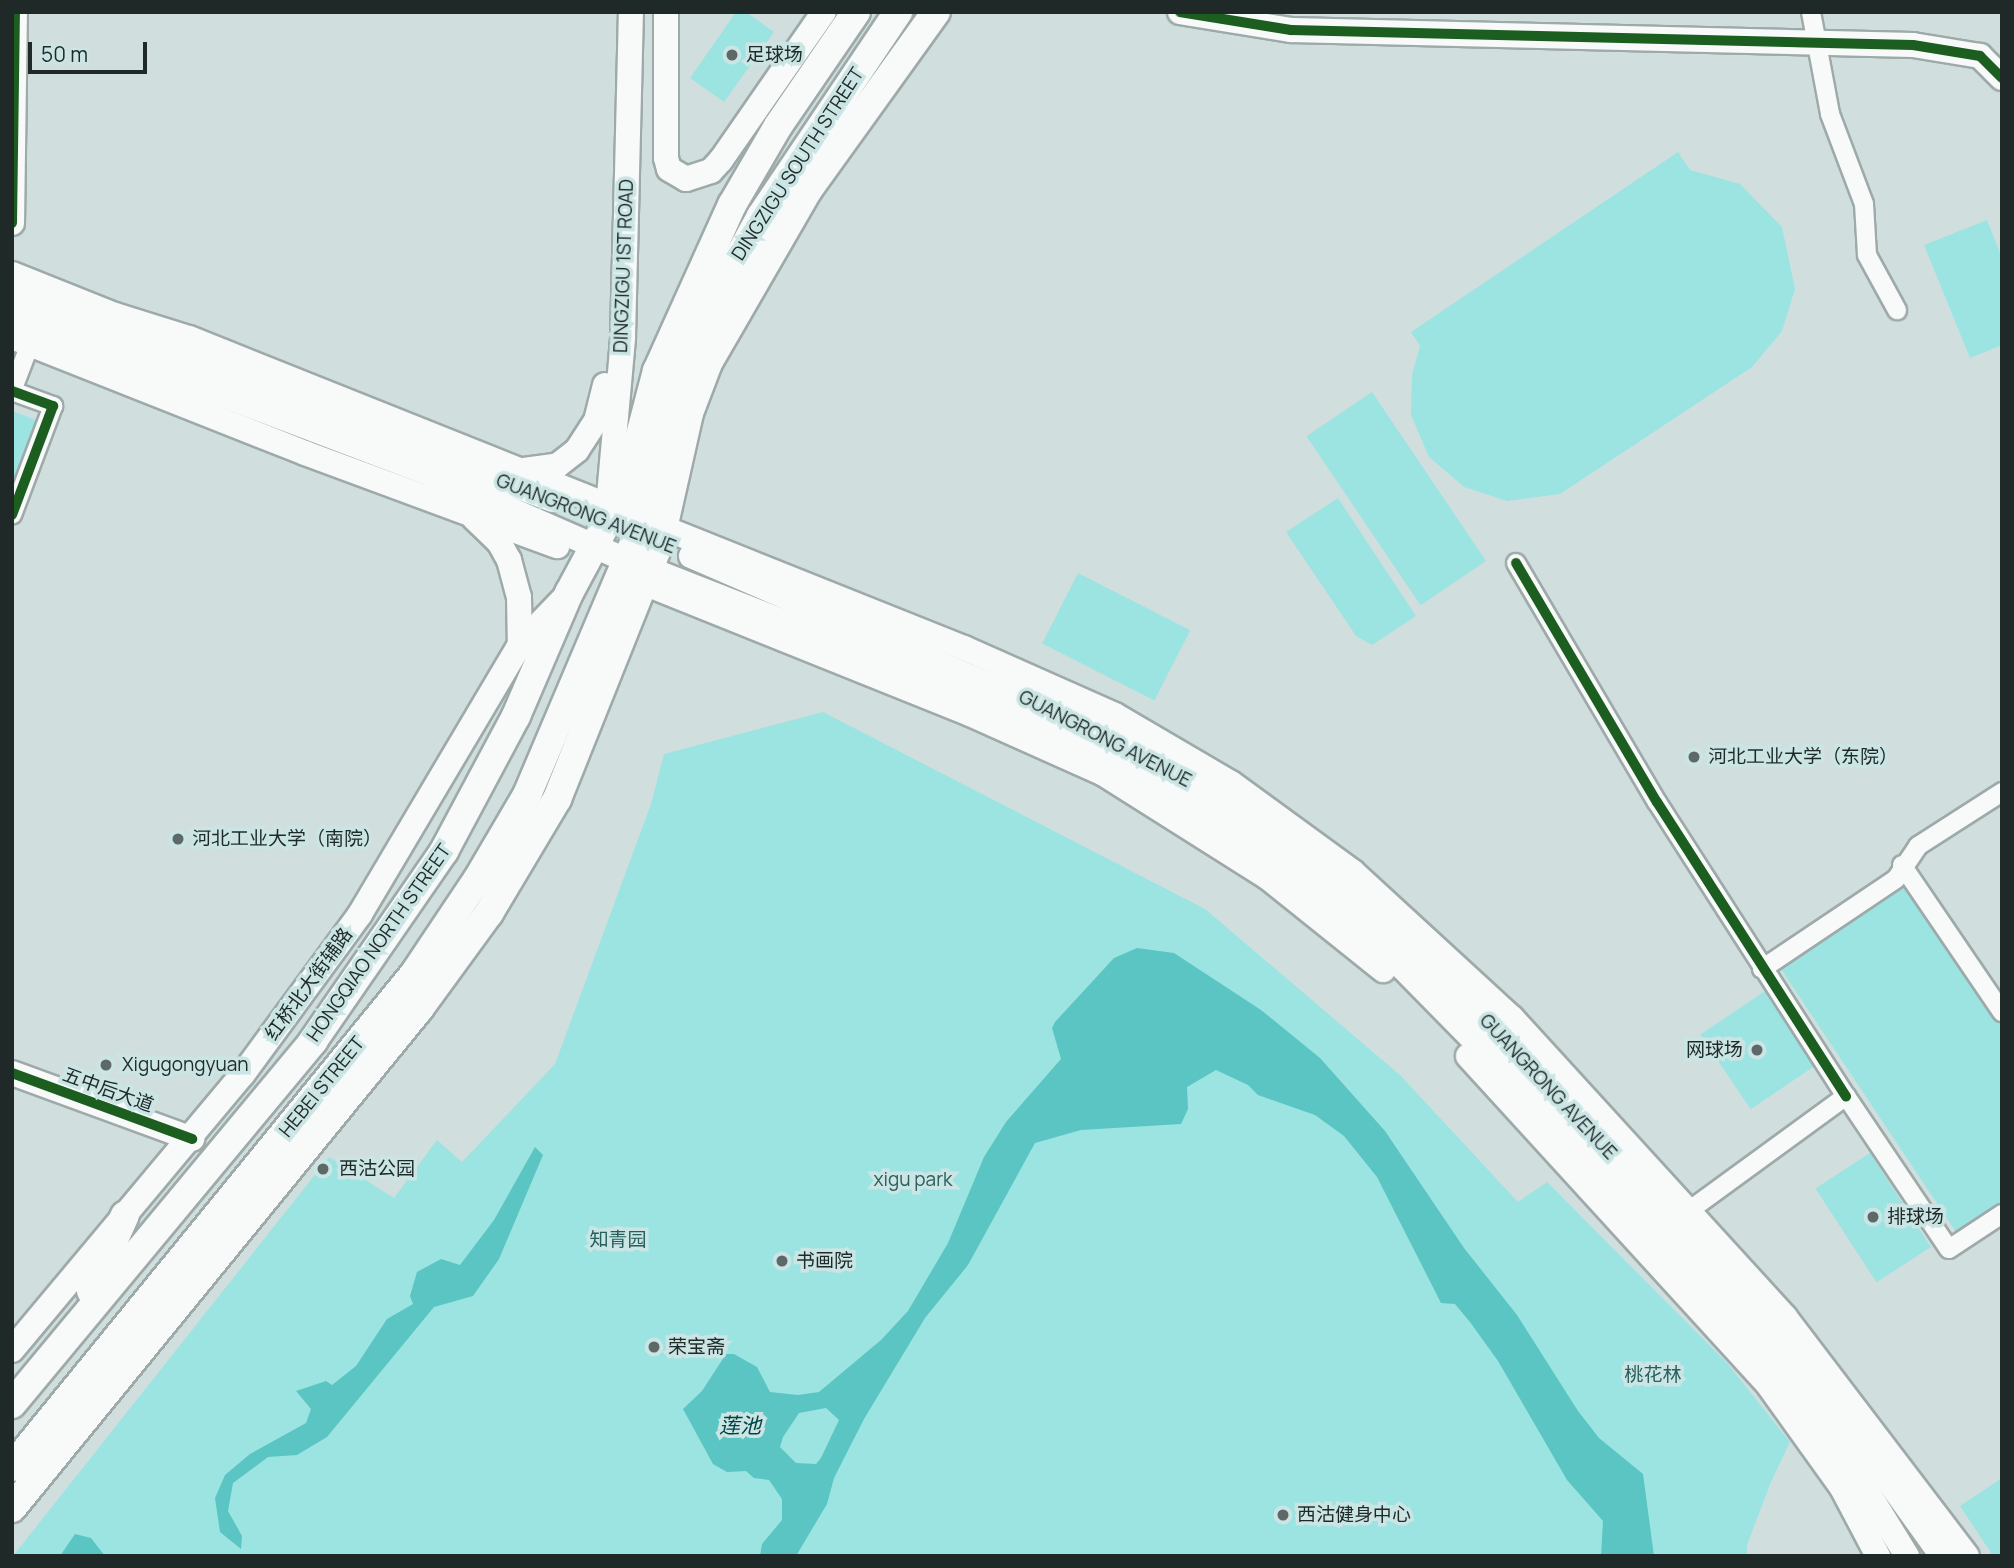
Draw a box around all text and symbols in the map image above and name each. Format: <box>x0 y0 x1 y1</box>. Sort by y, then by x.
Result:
scale bar <box>32 28 150 72</box>
text: 50 m <box>41 40 88 68</box>
place label: 足球场 <box>746 44 803 66</box>
marker: 足球场 <box>724 47 740 63</box>
street label: DINGZIGU SOUTH STREET <box>727 63 869 265</box>
street label: DINGZIGU 1ST ROAD <box>610 178 638 354</box>
street label: GUANGRONG AVENUE <box>493 469 679 559</box>
street label: GUANGRONG AVENUE <box>1015 686 1195 792</box>
place label: 河北工业大学（东院） <box>1708 746 1898 768</box>
marker: 河北工业大学（东院） <box>1686 749 1702 765</box>
place label: 河北工业大学（南院） <box>192 828 382 850</box>
marker: 河北工业大学（南院） <box>170 831 186 847</box>
street label: HONGQIAO NORTH STREET <box>302 840 456 1046</box>
street label: 红桥北大街辅路 <box>261 923 357 1045</box>
street label: GUANGRONG AVENUE <box>1475 1009 1621 1165</box>
street label: HEBEI STREET <box>275 1032 369 1142</box>
place label: 网球场 <box>1686 1039 1743 1061</box>
marker: 网球场 <box>1749 1042 1765 1058</box>
place label: Xigugongyuan <box>122 1054 249 1076</box>
marker: Xigugongyuan <box>96 1055 116 1075</box>
street label: 五中后大道 <box>59 1063 157 1117</box>
place label: 西沽公园 <box>339 1158 415 1180</box>
marker: 西沽公园 <box>313 1159 333 1179</box>
park label: xigu park <box>874 1169 952 1191</box>
place label: 排球场 <box>1887 1206 1944 1228</box>
marker: 排球场 <box>1865 1209 1881 1225</box>
park label: 知青园 <box>590 1229 646 1251</box>
place label: 书画院 <box>796 1250 853 1272</box>
marker: 书画院 <box>774 1253 790 1269</box>
place label: 荣宝斋 <box>668 1336 725 1358</box>
marker: 荣宝斋 <box>646 1339 662 1355</box>
park label: 桃花林 <box>1625 1364 1681 1386</box>
water label: 莲池 <box>719 1412 761 1438</box>
place label: 西沽健身中心 <box>1297 1504 1411 1526</box>
marker: 西沽健身中心 <box>1275 1507 1291 1523</box>

